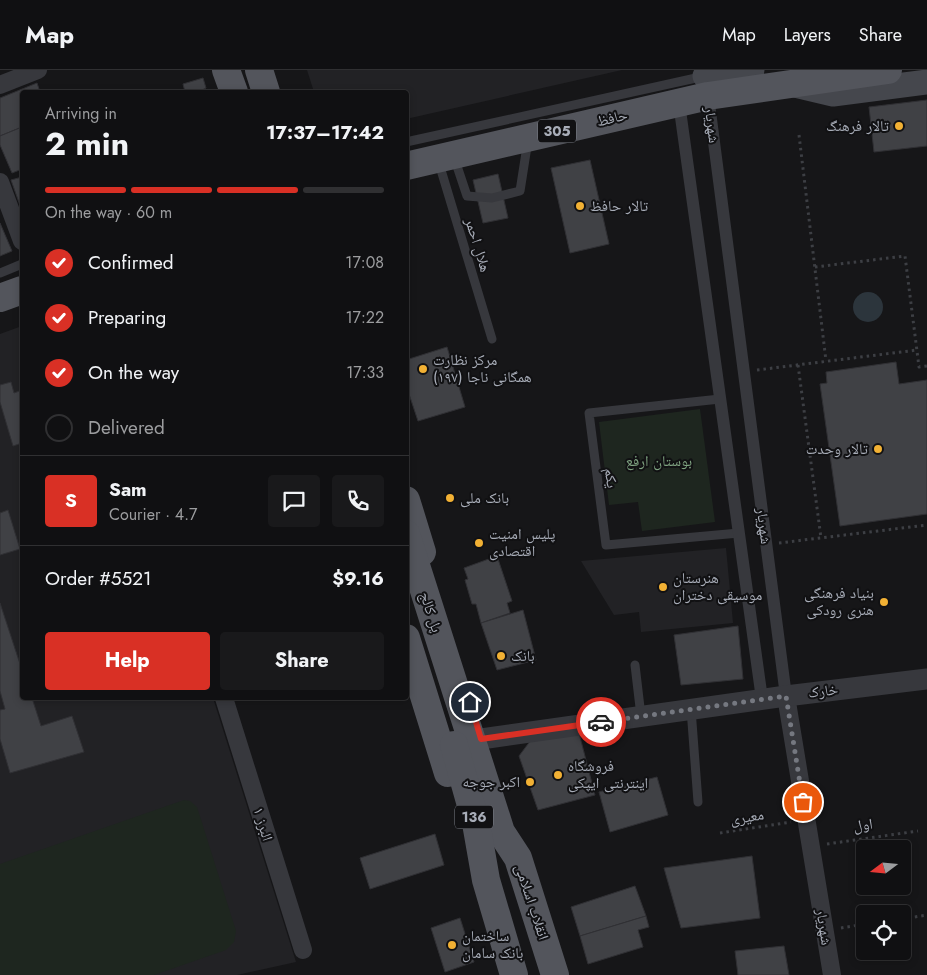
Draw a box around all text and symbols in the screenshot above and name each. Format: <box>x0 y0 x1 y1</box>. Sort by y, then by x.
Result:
text: Map <box>25 17 74 52</box>
text: Map <box>722 22 756 48</box>
text: Layers <box>784 22 831 48</box>
text: Share <box>859 22 902 48</box>
text: Arriving in <box>45 102 117 125</box>
street label: حافظ <box>594 104 630 132</box>
street label: شهریار <box>699 105 725 145</box>
place label: تالار فرهنگ <box>826 115 890 137</box>
text: 17:37–17:42 <box>266 119 384 146</box>
road number: 305 <box>538 119 576 142</box>
marker: تالار فرهنگ <box>893 120 905 132</box>
text: 2 min <box>45 121 129 167</box>
place label: تالار حافظ <box>590 195 649 217</box>
marker: تالار حافظ <box>574 200 586 212</box>
text: On the way · 60 m <box>45 201 172 224</box>
street label: هلال احمر <box>459 214 497 275</box>
icon: check <box>45 249 73 277</box>
text: Confirmed <box>88 249 174 276</box>
text: 17:08 <box>345 251 384 274</box>
icon: check <box>45 304 73 332</box>
text: Preparing <box>88 304 166 331</box>
text: 17:22 <box>345 306 384 329</box>
place label: مرکز نظارت همگانی ناجا (۱۹۷) <box>433 349 532 388</box>
icon: check <box>45 359 73 387</box>
text: On the way <box>88 359 179 386</box>
text: 17:33 <box>346 361 384 384</box>
marker: مرکز نظارت همگانی ناجا (۱۹۷) <box>417 363 429 375</box>
text: Delivered <box>88 414 165 441</box>
place label: تالار وحدت <box>806 438 869 460</box>
marker: تالار وحدت <box>872 443 884 455</box>
park label: بوستان ارفع <box>626 450 692 472</box>
street label: یکم <box>599 467 623 490</box>
button: chat <box>268 475 320 527</box>
button: phone <box>332 475 384 527</box>
text: Sam <box>109 476 147 503</box>
text: S <box>65 487 77 514</box>
place label: بانک ملی <box>460 487 509 509</box>
marker: بانک ملی <box>444 492 456 504</box>
text: Courier · 4.7 <box>109 503 197 526</box>
street label: شهریار <box>751 506 777 546</box>
place label: پلیس امنیت اقتصادی <box>489 523 555 562</box>
marker: پلیس امنیت اقتصادی <box>473 537 485 549</box>
text: Order #5521 <box>45 565 152 592</box>
text: $9.16 <box>332 565 384 592</box>
place label: هنرستان موسیقی دختران <box>673 567 762 606</box>
marker: هنرستان موسیقی دختران <box>657 581 669 593</box>
place label: بنیاد فرهنگی هنری رودکی <box>804 582 874 621</box>
street label: پل کالج <box>414 589 448 635</box>
marker: بنیاد فرهنگی هنری رودکی <box>878 596 890 608</box>
button: Help <box>45 632 210 690</box>
button: Share <box>220 632 384 690</box>
place label: بانک <box>511 645 535 667</box>
marker: بانک <box>495 650 507 662</box>
street label: خارک <box>807 678 840 704</box>
pin <box>449 681 491 723</box>
icon: home <box>456 688 484 716</box>
courier <box>576 697 626 747</box>
icon: car <box>587 708 615 736</box>
place label: فروشگاه اینترنتی ایپکی <box>568 755 648 794</box>
marker: فروشگاه اینترنتی ایپکی <box>552 769 564 781</box>
place label: اکبر جوجه <box>462 771 520 793</box>
marker: اکبر جوجه <box>524 776 536 788</box>
pin <box>782 781 824 823</box>
icon: bag <box>789 788 817 816</box>
street label: معیری <box>729 803 766 831</box>
street label: البرز ۱ <box>247 804 279 844</box>
road number: 136 <box>455 806 493 829</box>
street label: اول <box>852 813 874 837</box>
north arrow <box>856 840 911 895</box>
map controls <box>856 840 911 960</box>
street label: انقلاب اسلامی <box>509 861 555 943</box>
button: locate <box>856 905 911 960</box>
street label: شهریار <box>810 906 838 947</box>
place label: ساختمان بانک سامان <box>462 925 523 964</box>
marker: ساختمان بانک سامان <box>446 939 458 951</box>

